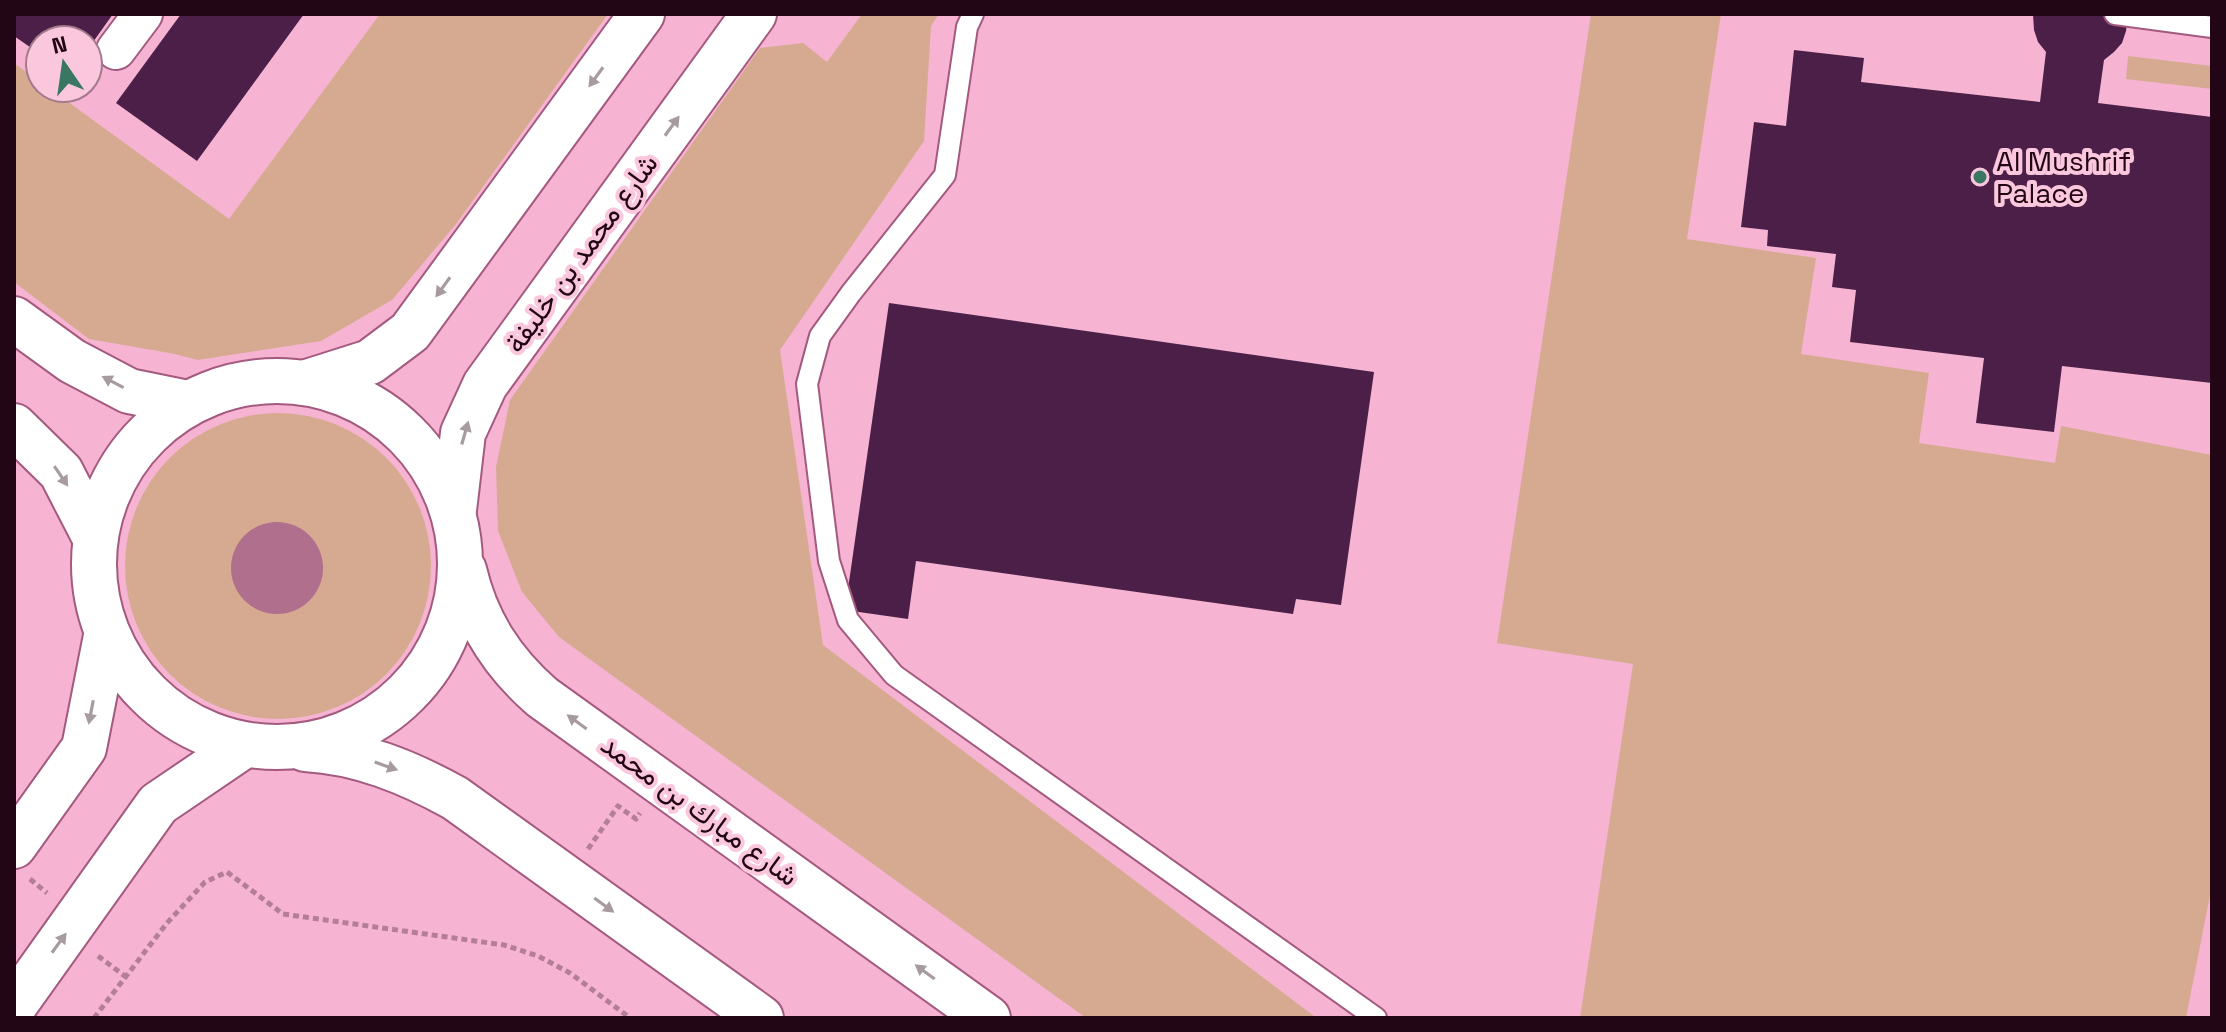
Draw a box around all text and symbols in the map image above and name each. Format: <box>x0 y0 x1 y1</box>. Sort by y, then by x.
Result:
north arrow <box>24 24 104 104</box>
text: N <box>49 29 70 60</box>
one-way arrow <box>588 66 604 88</box>
one-way arrow <box>664 116 680 137</box>
place label: Al Mushrif Palace <box>1996 143 2131 211</box>
street label: شارع محمد بن خليفة <box>497 146 666 360</box>
marker: Al Mushrif Palace <box>1971 168 1989 186</box>
one-way arrow <box>436 277 451 298</box>
one-way arrow <box>102 376 124 390</box>
one-way arrow <box>459 421 472 445</box>
one-way arrow <box>53 465 68 486</box>
one-way arrow <box>84 700 97 725</box>
one-way arrow <box>567 715 588 730</box>
street label: شارع مبارك بن محمد <box>594 726 806 895</box>
one-way arrow <box>375 761 399 773</box>
one-way arrow <box>594 897 615 913</box>
one-way arrow <box>51 932 67 954</box>
one-way arrow <box>914 965 935 981</box>

